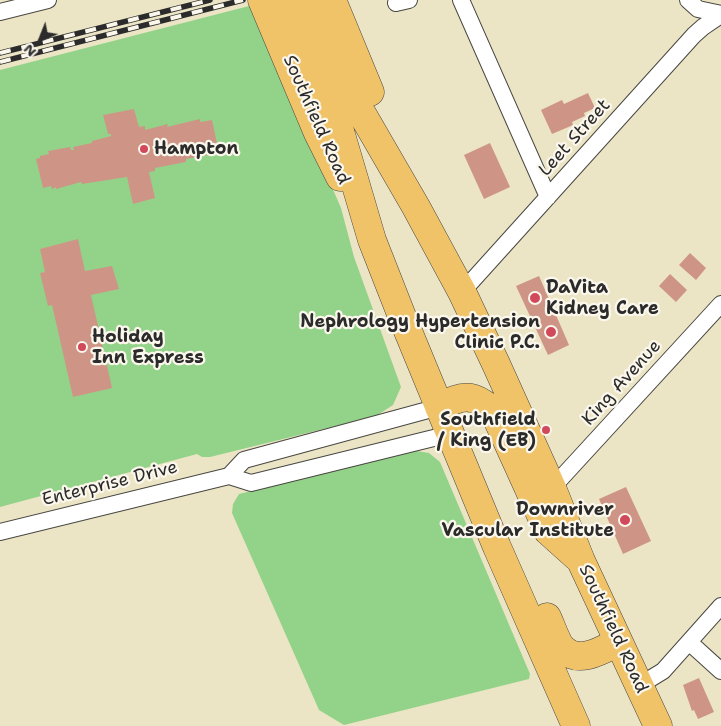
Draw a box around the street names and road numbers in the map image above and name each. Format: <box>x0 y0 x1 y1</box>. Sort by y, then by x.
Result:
street label: Southfield Road <box>278 52 354 188</box>
street label: Leet Street <box>535 95 615 181</box>
street label: King Avenue <box>578 336 666 430</box>
street label: Enterprise Drive <box>40 457 180 511</box>
street label: Southfield Road <box>574 561 652 697</box>

